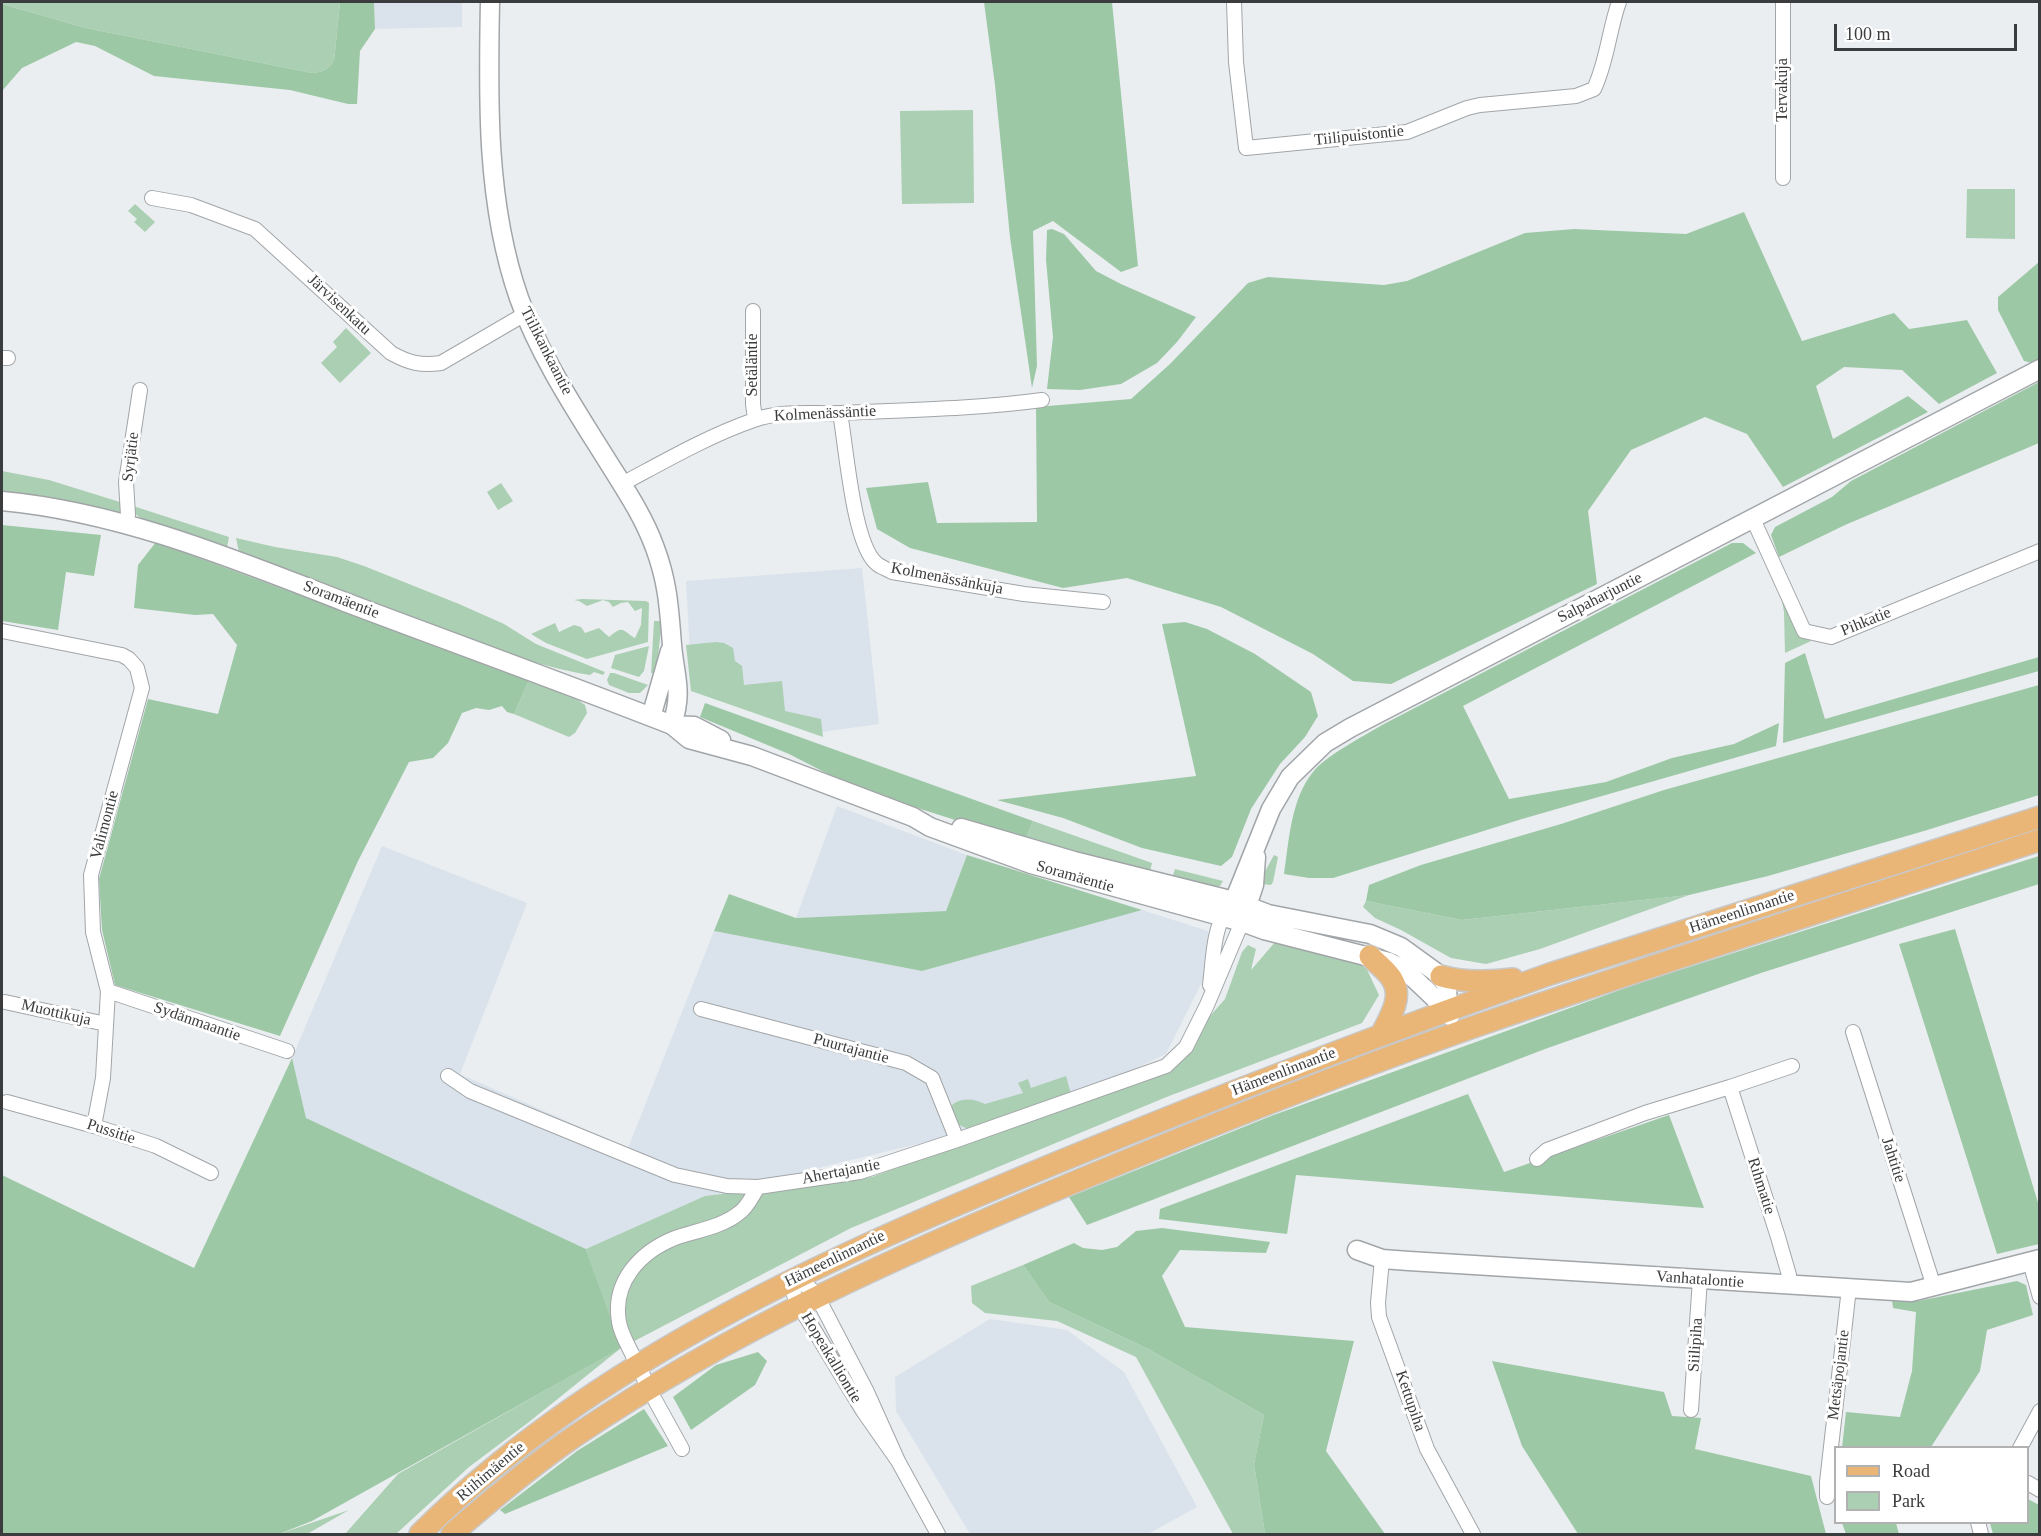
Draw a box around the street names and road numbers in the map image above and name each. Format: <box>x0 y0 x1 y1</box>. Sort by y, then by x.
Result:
street label: Tervakuja <box>1773 58 1793 122</box>
street label: Tiilipuistontie <box>1313 122 1405 150</box>
street label: Järvisenkatu <box>303 271 375 339</box>
street label: Tiilikankaantie <box>516 304 576 398</box>
street label: Setäläntie <box>743 333 763 397</box>
street label: Kolmenässäntie <box>773 402 877 426</box>
street label: Syrjätie <box>118 431 144 483</box>
street label: Kolmenässänkuja <box>889 559 1005 599</box>
street label: Salpaharjuntie <box>1554 568 1646 628</box>
street label: Soramäentie <box>300 577 382 623</box>
street label: Pihkatie <box>1838 603 1894 641</box>
street label: Valimontie <box>87 789 123 861</box>
street label: Soramäentie <box>1034 857 1116 897</box>
street label: Hämeenlinnantie <box>1687 886 1797 938</box>
street label: Muottikuja <box>19 996 93 1030</box>
street label: Sydänmaantie <box>151 998 243 1046</box>
street label: Puurtajantie <box>811 1030 891 1068</box>
street label: Hämeenlinnantie <box>1230 1043 1338 1101</box>
street label: Pussitie <box>84 1115 138 1149</box>
street label: Jahtitie <box>1877 1135 1909 1185</box>
street label: Ahertajantie <box>800 1155 882 1189</box>
street label: Rihmatie <box>1743 1155 1779 1217</box>
street label: Hämeenlinnantie <box>782 1226 888 1292</box>
street label: Vanhatalontie <box>1655 1267 1745 1293</box>
street label: Hopeakalliontie <box>796 1309 866 1407</box>
street label: Siilipiha <box>1685 1317 1707 1373</box>
street label: Metsäpojantie <box>1824 1329 1854 1421</box>
street label: Kettupiha <box>1391 1368 1429 1434</box>
street label: Riihimäentie <box>453 1438 529 1506</box>

